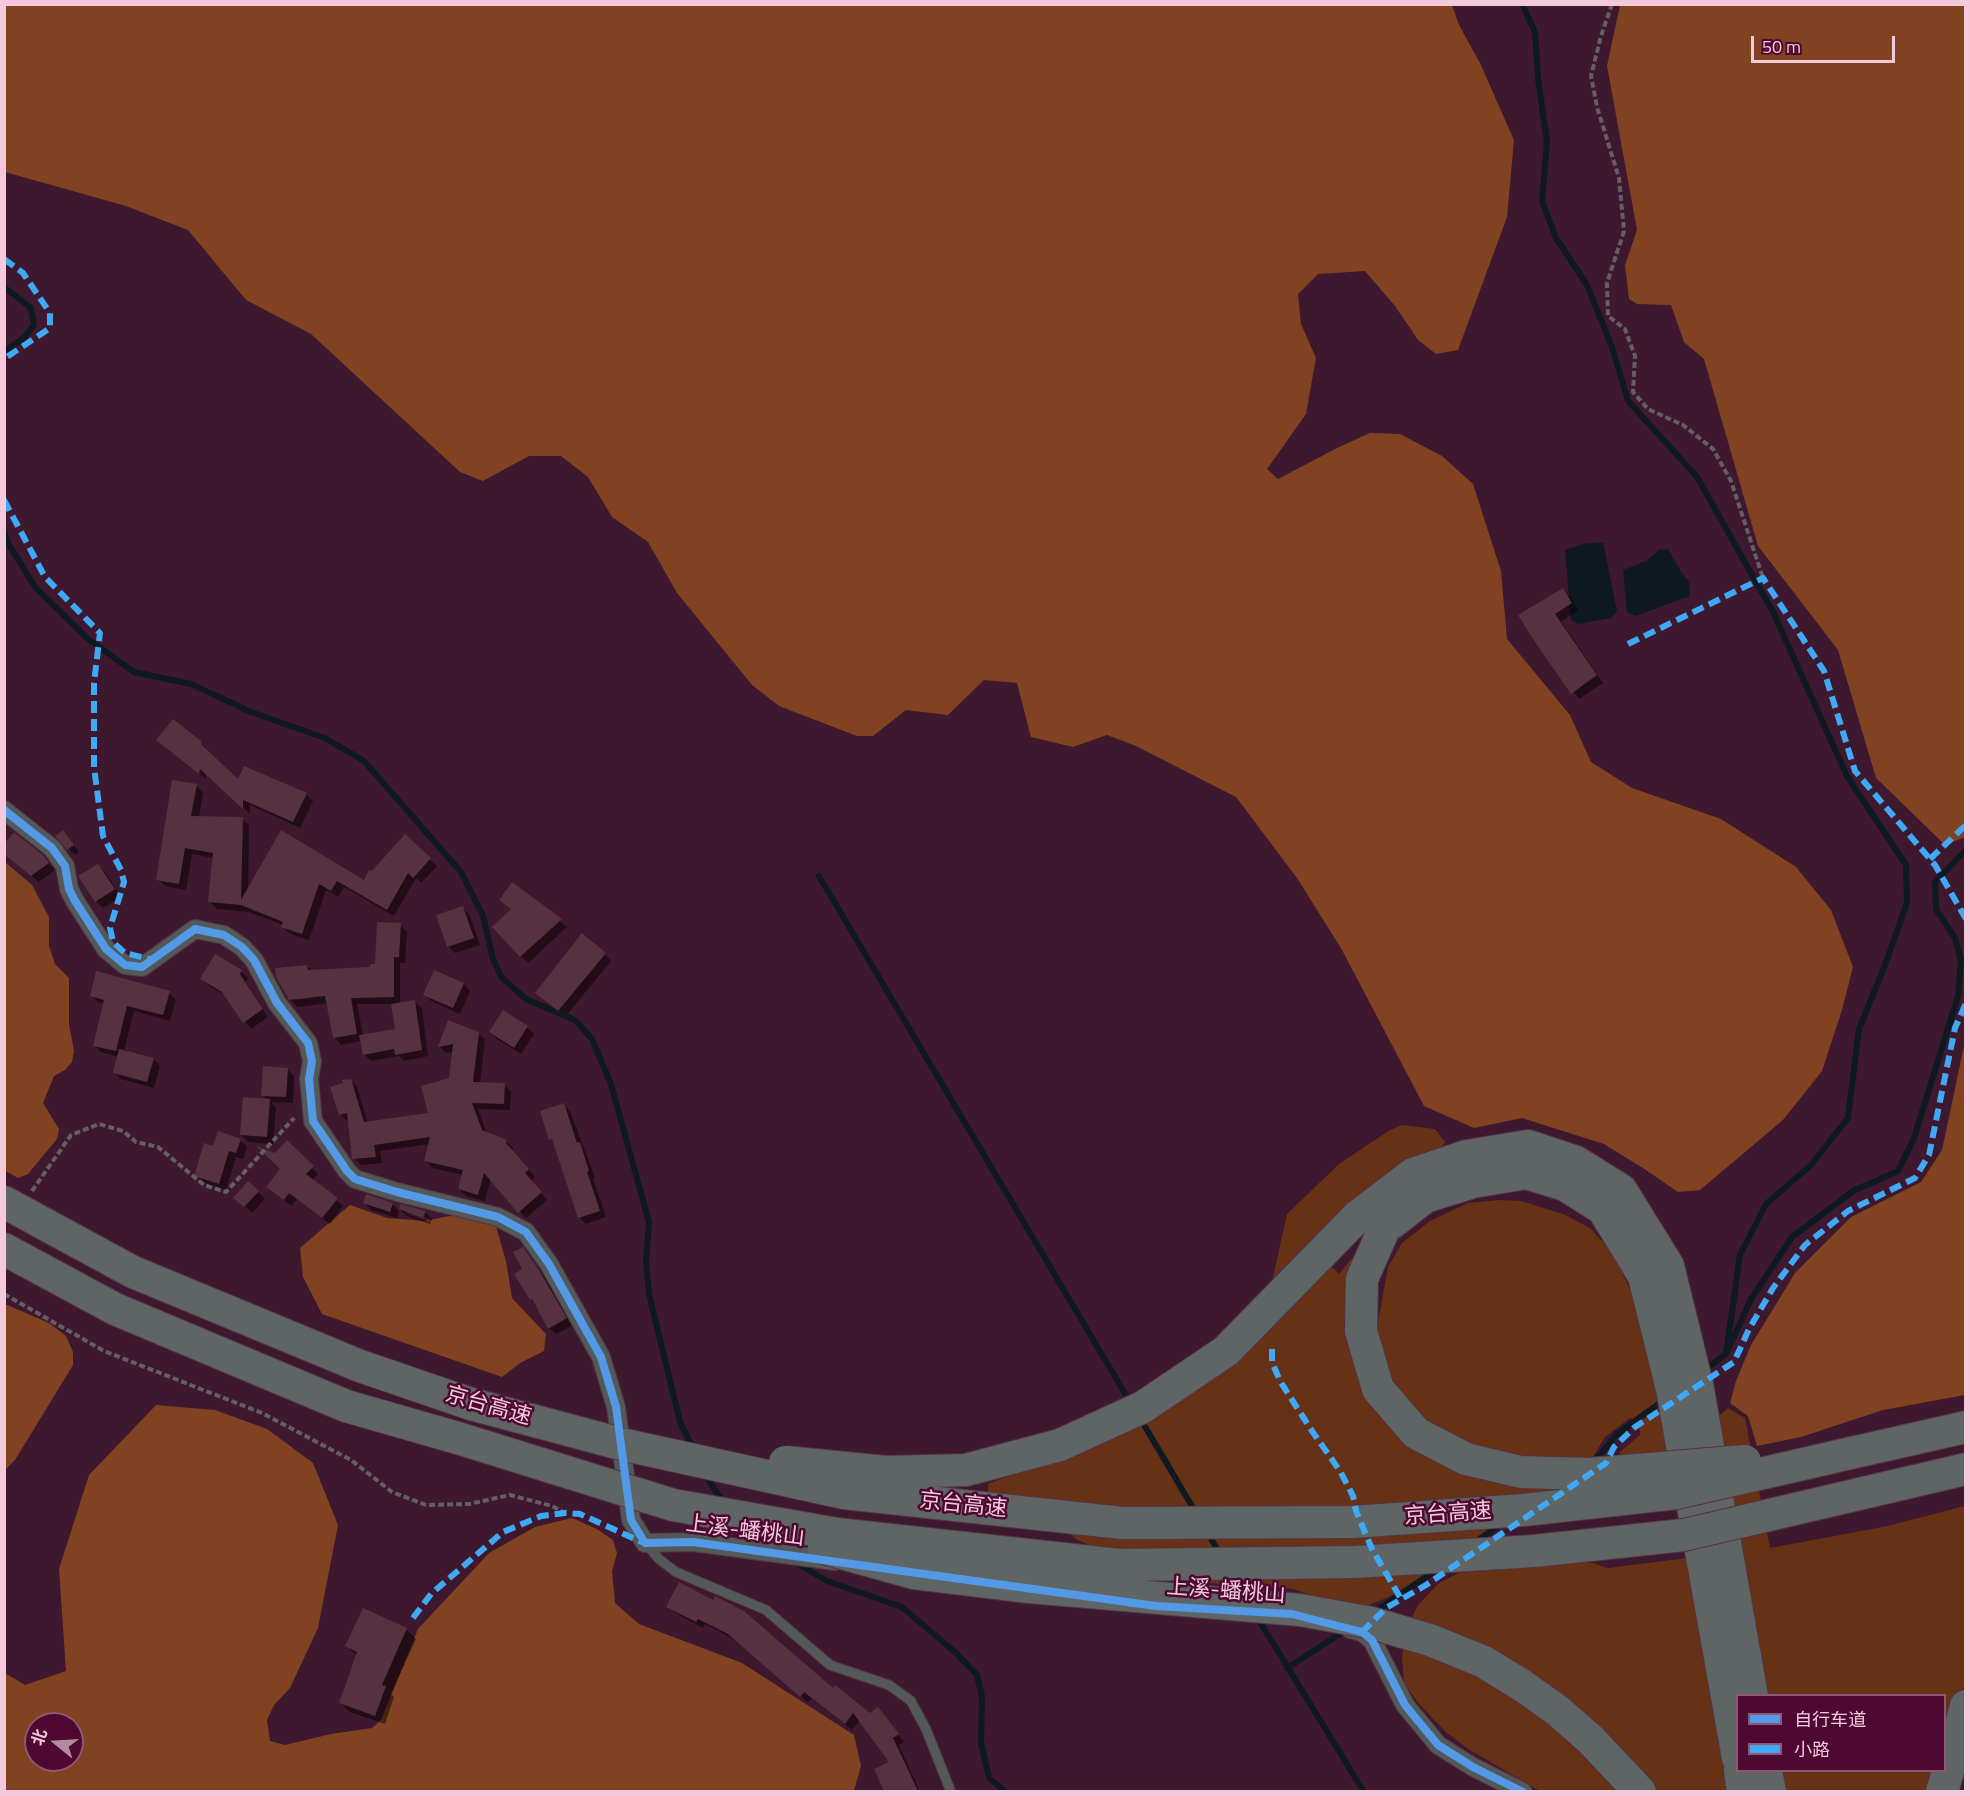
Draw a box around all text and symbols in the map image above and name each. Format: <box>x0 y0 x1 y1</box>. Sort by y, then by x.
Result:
scale bar <box>1754 24 1898 62</box>
text: 50 m <box>1762 33 1801 60</box>
street label: 京台高速 <box>442 1382 534 1432</box>
street label: 京台高速 <box>918 1488 1008 1524</box>
street label: 京台高速 <box>1403 1499 1493 1531</box>
street label: 上溪-蟠桃山 <box>684 1512 806 1552</box>
street label: 上溪-蟠桃山 <box>1165 1575 1287 1609</box>
legend <box>1736 1694 1946 1772</box>
text: 自行车道 <box>1794 1706 1866 1733</box>
north arrow <box>24 1712 84 1772</box>
text: 北 <box>25 1726 53 1748</box>
text: 小路 <box>1794 1736 1830 1763</box>

